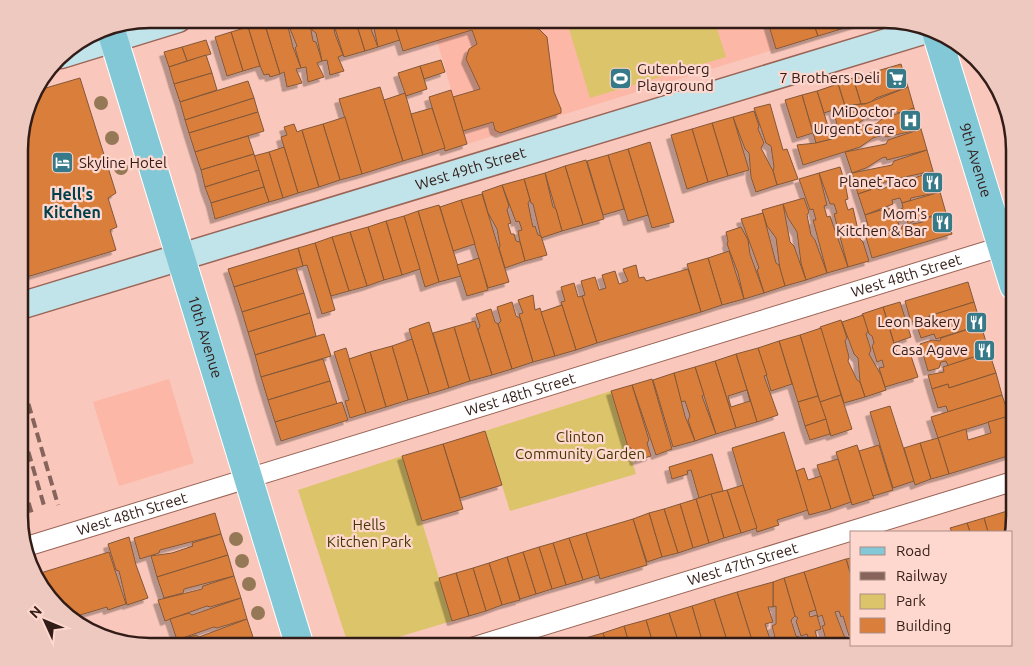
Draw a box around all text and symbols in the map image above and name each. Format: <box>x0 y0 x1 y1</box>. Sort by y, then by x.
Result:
place label: Gutenberg Playground <box>637 60 714 94</box>
sports icon: Gutenberg Playground <box>609 66 633 90</box>
supermarket icon: 7 Brothers Deli <box>884 66 908 90</box>
place label: 7 Brothers Deli <box>779 69 880 86</box>
place label: MiDoctor Urgent Care <box>813 103 895 137</box>
hospital icon: MiDoctor Urgent Care <box>899 109 923 133</box>
street label: 9th Avenue <box>956 121 995 199</box>
street label: West 49th Street <box>413 143 528 193</box>
hotel icon: Skyline Hotel <box>51 151 75 175</box>
place label: Skyline Hotel <box>79 154 167 171</box>
restaurant icon: Planet Taco <box>921 170 945 194</box>
place label: Planet Taco <box>839 173 917 190</box>
district label: Hell's Kitchen <box>43 185 101 221</box>
place label: Mom's Kitchen & Bar <box>836 205 927 239</box>
restaurant icon: Mom's Kitchen & Bar <box>931 211 955 235</box>
street label: West 48th Street <box>849 250 963 300</box>
street label: 10th Avenue <box>185 293 226 380</box>
restaurant icon: Leon Bakery <box>964 310 988 334</box>
place label: Leon Bakery <box>877 313 960 330</box>
restaurant icon: Casa Agave <box>972 338 996 362</box>
place label: Casa Agave <box>892 341 968 358</box>
street label: West 48th Street <box>463 369 577 419</box>
park label: Clinton Community Garden <box>515 428 645 462</box>
street label: West 48th Street <box>75 489 189 539</box>
park label: Hells Kitchen Park <box>327 516 412 550</box>
legend <box>850 531 1013 646</box>
street label: West 47th Street <box>685 539 800 589</box>
text: Road <box>896 542 931 559</box>
text: Railway <box>896 567 947 584</box>
text: Park <box>896 592 926 609</box>
north arrow <box>20 596 70 646</box>
text: N <box>26 603 45 621</box>
text: Building <box>896 617 951 634</box>

